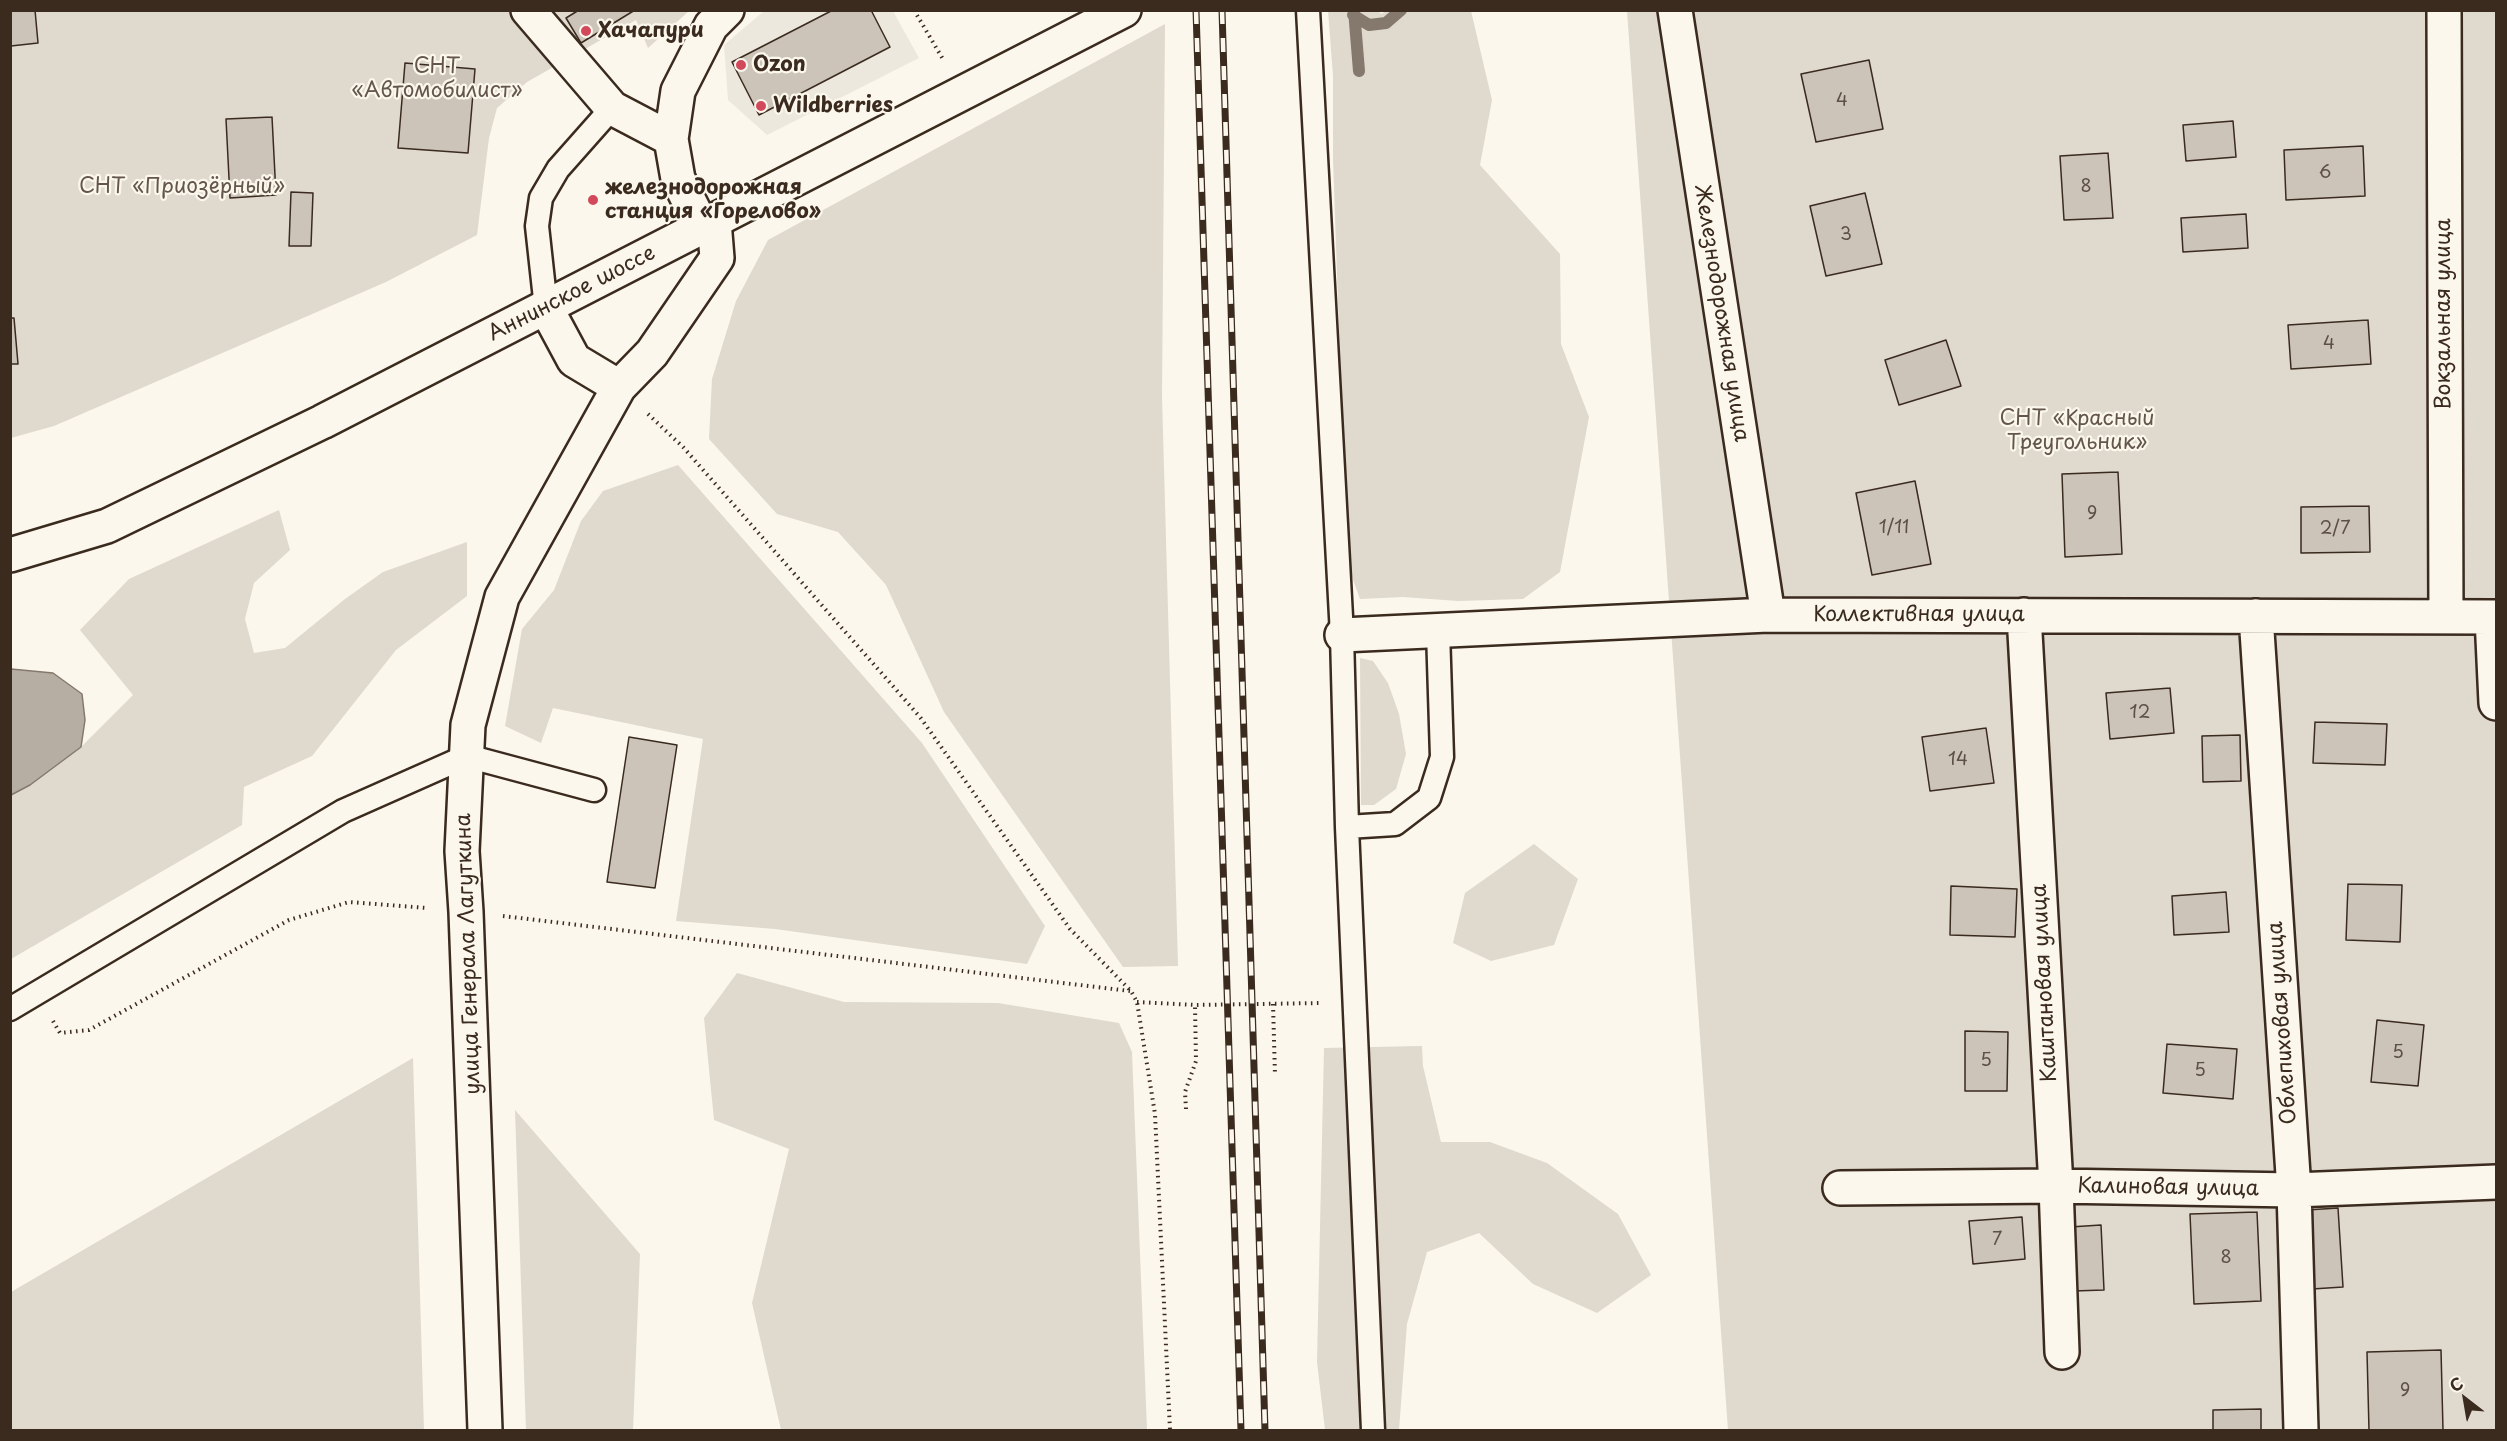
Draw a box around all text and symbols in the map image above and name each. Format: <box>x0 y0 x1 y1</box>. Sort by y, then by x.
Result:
place label: Хачапури <box>598 18 704 44</box>
marker: Хачапури <box>579 24 593 38</box>
place label: Ozon <box>753 52 806 78</box>
park label: СНТ «Автомобилист» <box>351 54 523 104</box>
marker: Ozon <box>734 58 748 72</box>
house number: 4 <box>1836 90 1848 112</box>
place label: Wildberries <box>773 93 893 119</box>
marker: Wildberries <box>754 99 768 113</box>
house number: 6 <box>2319 162 2331 184</box>
park label: СНТ «Приозёрный» <box>79 174 285 200</box>
place label: железнодорожная станция «Горелово» <box>605 175 821 225</box>
house number: 8 <box>2080 176 2092 198</box>
street label: Железнодорожная улица <box>1688 182 1754 444</box>
marker: железнодорожная станция «Горелово» <box>586 193 600 207</box>
street label: Вокзальная улица <box>2431 218 2457 410</box>
house number: 3 <box>1840 224 1852 246</box>
street label: Аннинское шоссе <box>484 241 660 347</box>
house number: 4 <box>2323 333 2335 355</box>
park label: СНТ «Красный Треугольник» <box>1999 406 2155 456</box>
house number: 9 <box>2087 503 2097 525</box>
house number: 1/11 <box>1879 517 1909 539</box>
house number: 2/7 <box>2320 518 2350 540</box>
street label: Коллективная улица <box>1813 602 2025 628</box>
house number: 12 <box>2130 702 2150 724</box>
house number: 14 <box>1948 749 1968 771</box>
street label: улица Генерала Лагуткина <box>451 813 487 1095</box>
street label: Каштановая улица <box>2027 883 2063 1083</box>
street label: Облепиховая улица <box>2263 921 2303 1125</box>
house number: 5 <box>2392 1042 2404 1064</box>
house number: 5 <box>1980 1050 1992 1072</box>
house number: 5 <box>2194 1060 2206 1082</box>
street label: Калиновая улица <box>2077 1174 2259 1202</box>
house number: 7 <box>1992 1229 2002 1251</box>
house number: 8 <box>2220 1247 2232 1269</box>
north arrow <box>2435 1369 2495 1429</box>
text: С <box>2444 1370 2467 1397</box>
house number: 9 <box>2400 1380 2410 1402</box>

